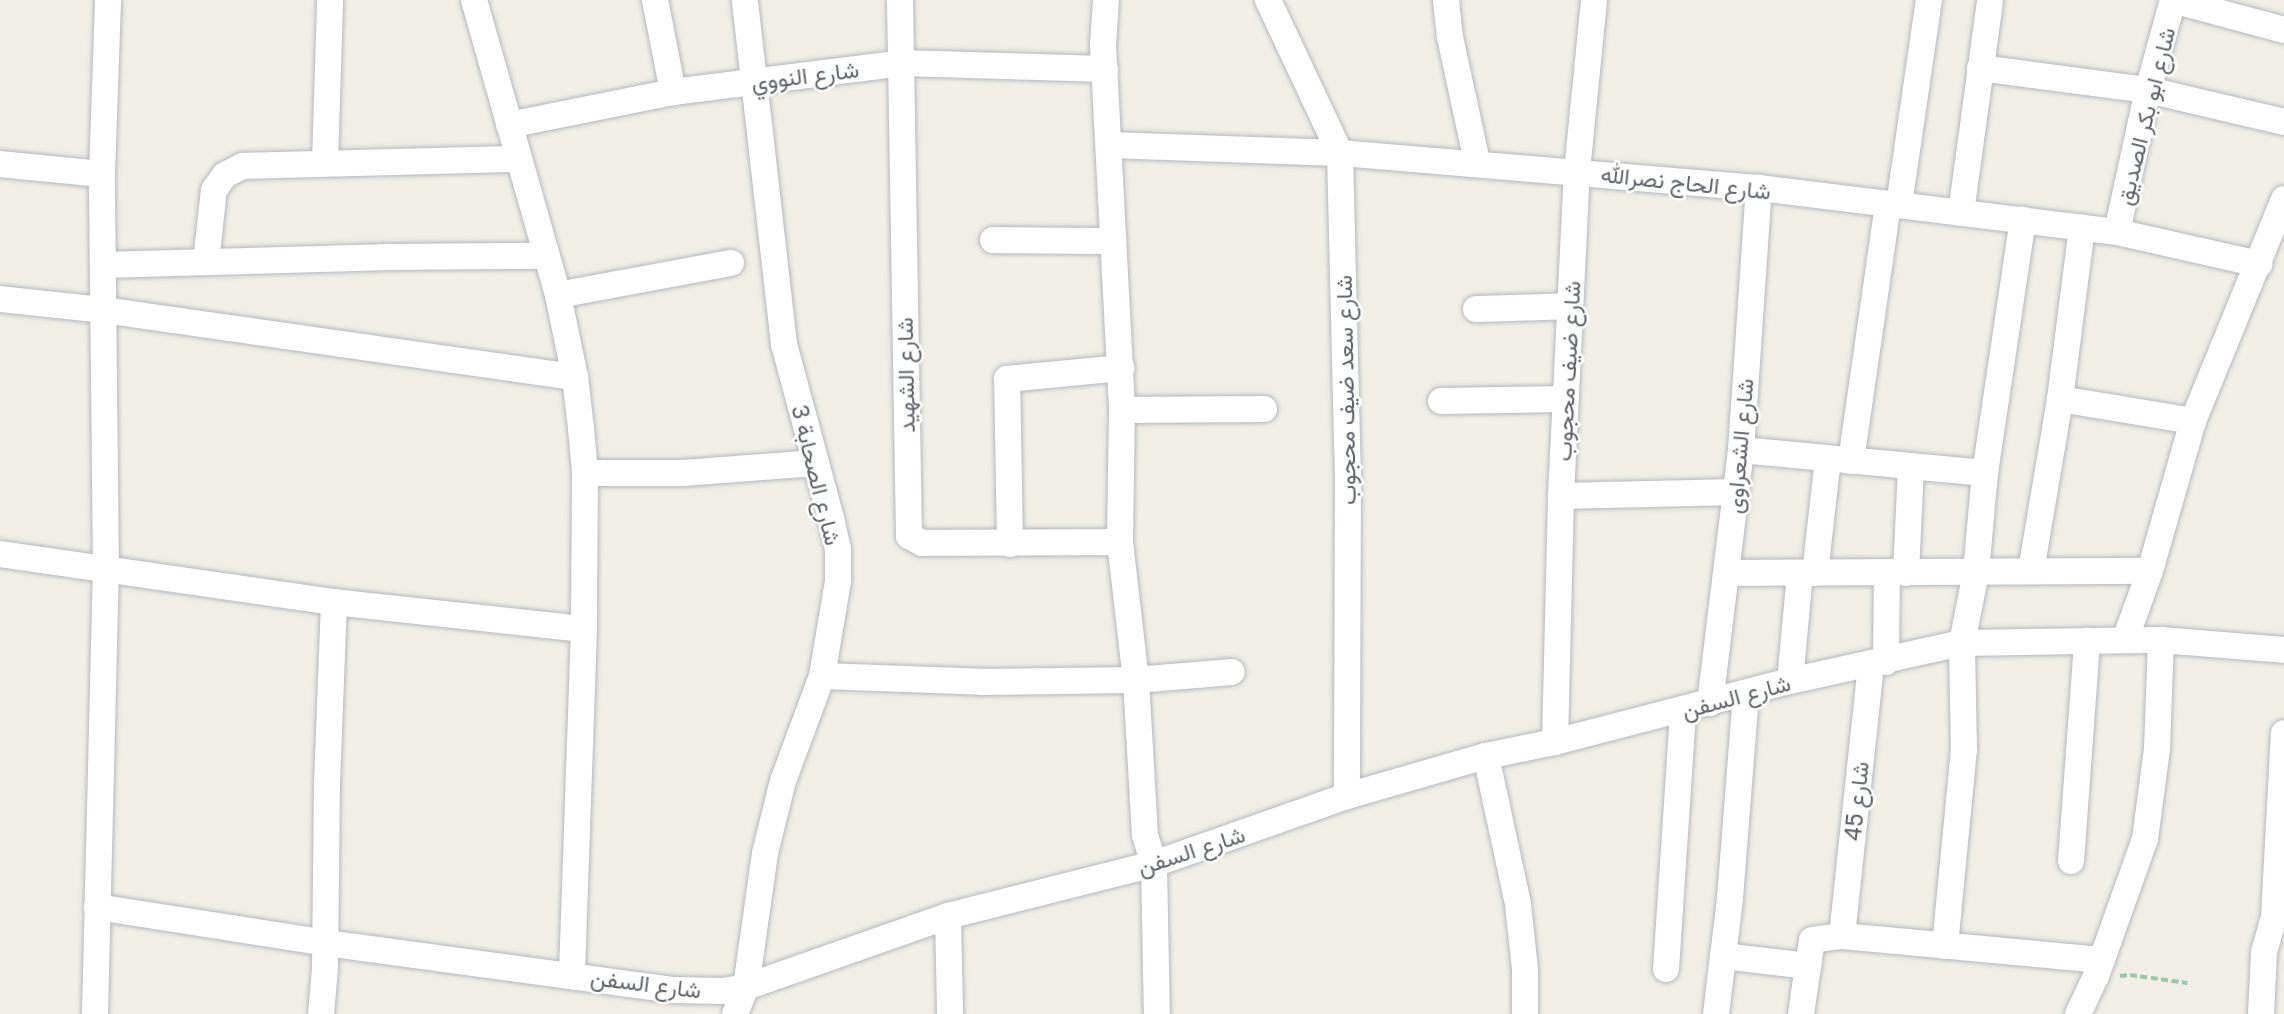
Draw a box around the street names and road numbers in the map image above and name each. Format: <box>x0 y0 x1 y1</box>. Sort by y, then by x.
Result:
street label: شارع ابو بكر الصديق <box>2110 24 2180 208</box>
street label: شارع النووي <box>750 55 860 95</box>
street label: شارع الحاج نصرالله <box>1600 159 1772 205</box>
street label: شارع سعد ضيف محجوب <box>1329 275 1361 505</box>
street label: شارع ضيف محجوب <box>1548 280 1586 462</box>
street label: شارع الشهيد <box>890 317 920 433</box>
street label: شارع الشعراوى <box>1719 377 1759 515</box>
street label: شارع الصحابة 3 <box>786 402 848 548</box>
street label: شارع السفن <box>1679 668 1793 724</box>
street label: شارع 45 <box>1838 760 1874 842</box>
street label: شارع السفن <box>1134 820 1248 880</box>
street label: شارع السفن <box>589 963 703 1003</box>

